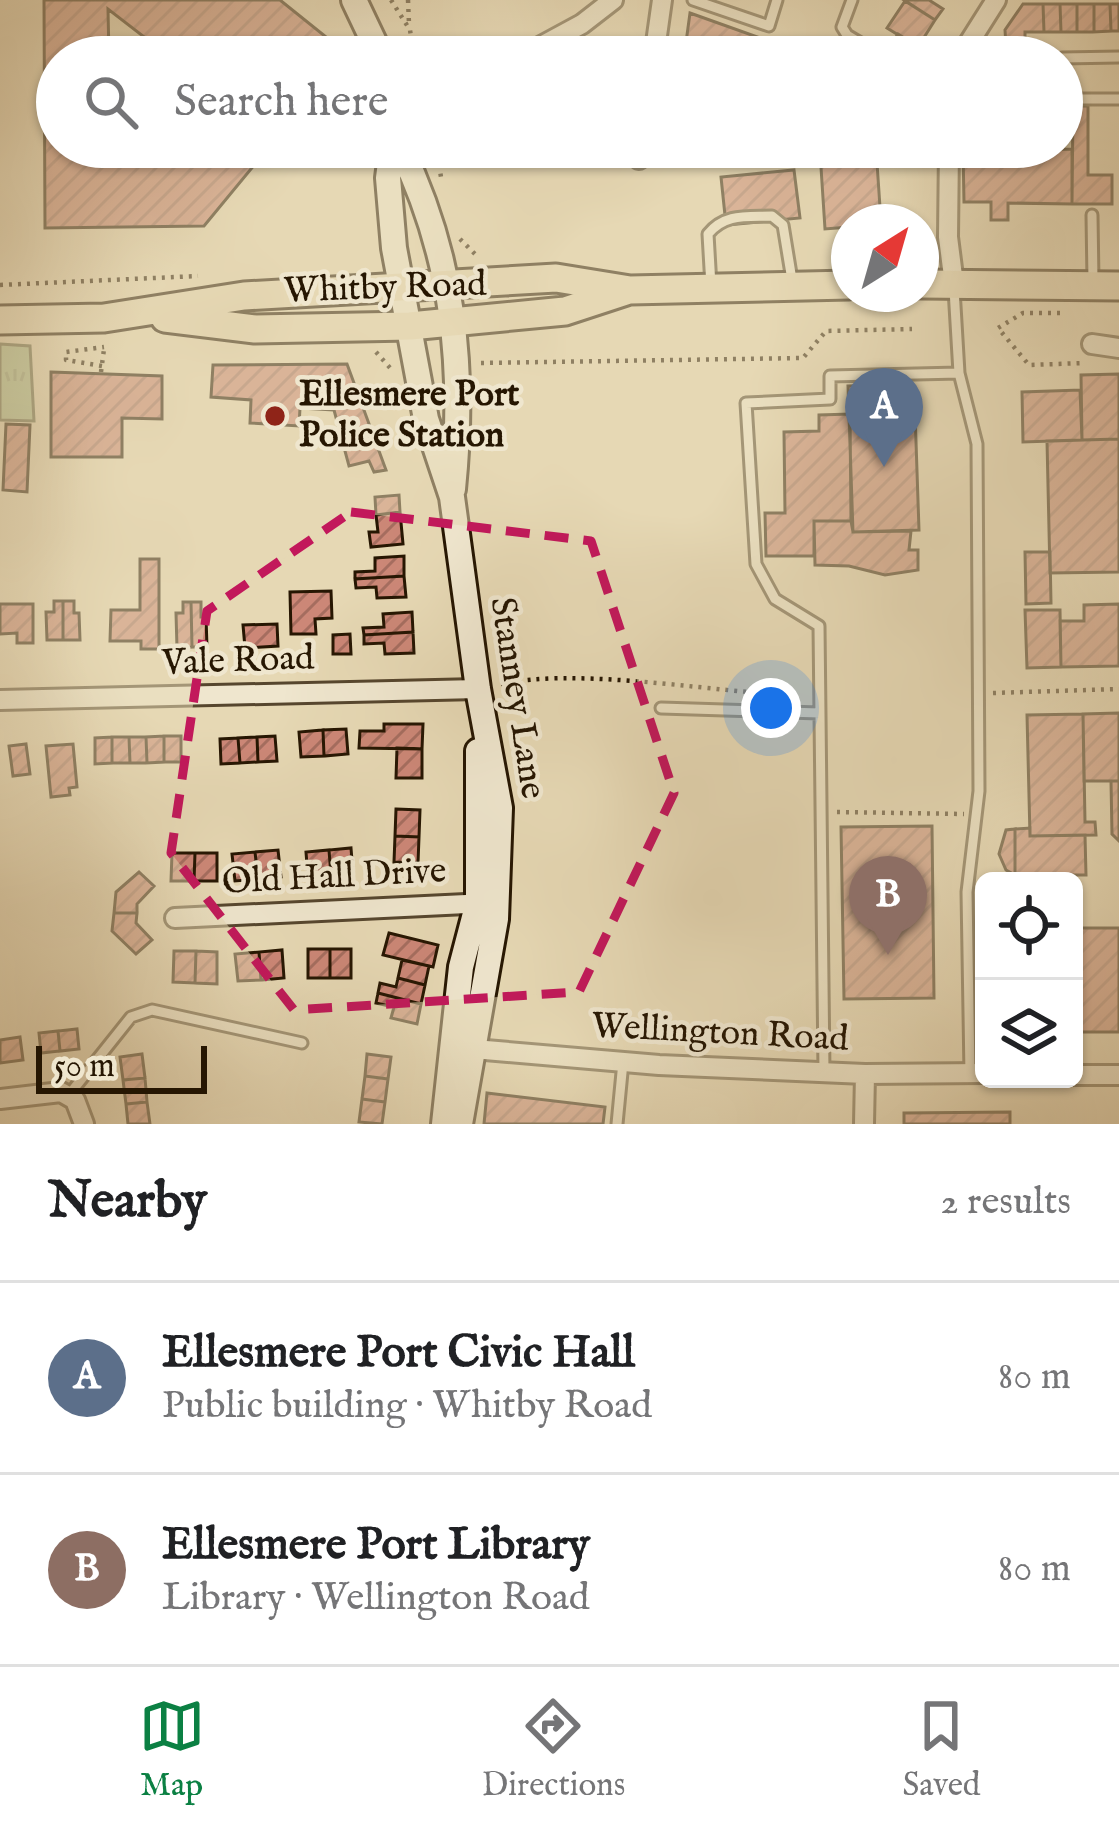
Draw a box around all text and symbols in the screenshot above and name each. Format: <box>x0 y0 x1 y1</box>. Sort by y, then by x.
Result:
search box <box>36 36 1083 168</box>
icon: search <box>78 69 144 135</box>
text: Search here <box>174 74 388 131</box>
north arrow <box>831 204 939 312</box>
street label: Whitby Road <box>283 261 488 315</box>
pin: A <box>845 368 923 467</box>
place label: Ellesmere Port Police Station <box>299 372 520 459</box>
marker: Ellesmere Port Police Station <box>262 403 288 429</box>
street label: Stanney Lane <box>478 594 556 802</box>
street label: Vale Road <box>160 635 316 687</box>
your location <box>741 678 801 738</box>
street label: Old Hall Drive <box>221 848 447 906</box>
pin: B <box>849 856 927 955</box>
map controls <box>975 872 1083 1088</box>
button: locate <box>975 872 1083 980</box>
button: layers <box>975 980 1083 1088</box>
street label: Wellington Road <box>590 1003 850 1063</box>
scale bar <box>36 1040 207 1093</box>
text: 50 m <box>54 1046 115 1088</box>
text: Nearby <box>48 1170 207 1235</box>
text: 2 results <box>940 1178 1071 1227</box>
text: Ellesmere Port Civic Hall <box>162 1325 635 1382</box>
text: A <box>74 1353 100 1402</box>
text: 80 m <box>998 1353 1071 1402</box>
text: Public building · Whitby Road <box>162 1382 652 1431</box>
text: Ellesmere Port Library <box>162 1517 590 1574</box>
text: B <box>74 1545 100 1594</box>
text: 80 m <box>998 1545 1071 1594</box>
text: Library · Wellington Road <box>162 1574 590 1623</box>
tab: Map <box>139 1693 205 1807</box>
tab: Directions <box>482 1693 625 1807</box>
tab: Saved <box>902 1693 980 1807</box>

